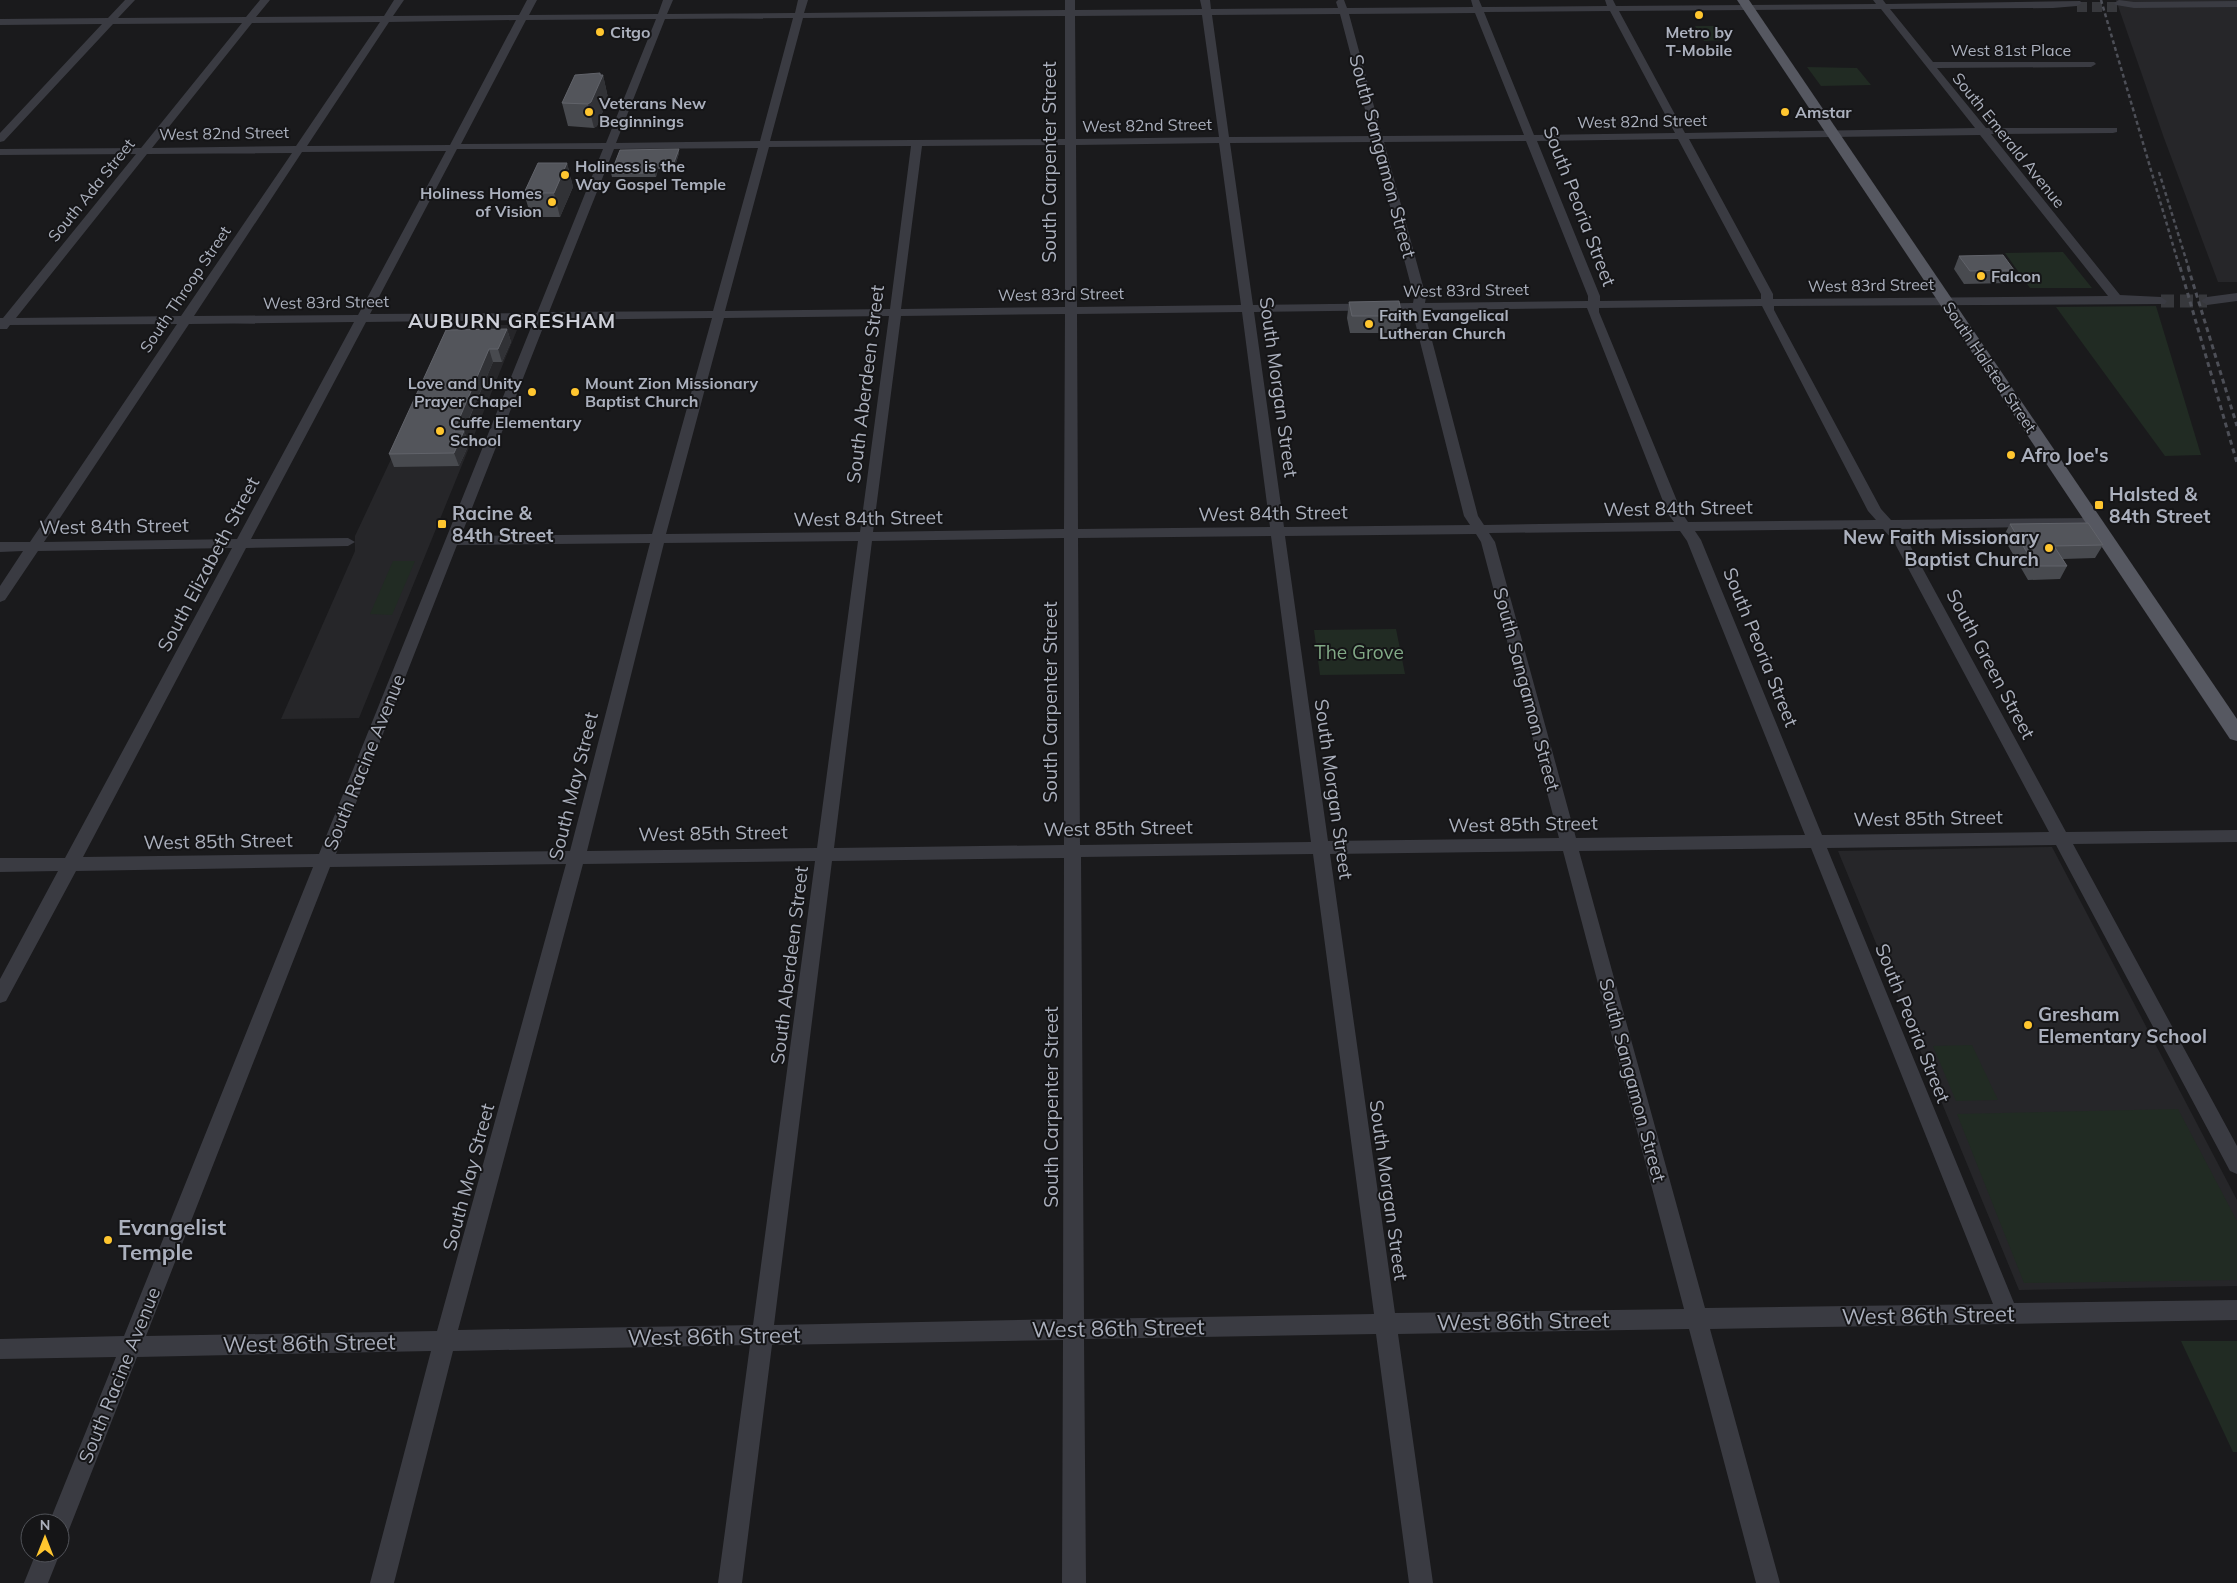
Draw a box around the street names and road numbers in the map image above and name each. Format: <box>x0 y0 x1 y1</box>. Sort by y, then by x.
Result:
street label: West 81st Place <box>1951 40 2071 60</box>
street label: South Sangamon Street <box>1344 52 1422 261</box>
street label: South Carpenter Street <box>1037 61 1061 263</box>
street label: South Emerald Avenue <box>1948 68 2070 212</box>
street label: West 82nd Street <box>1577 110 1707 132</box>
street label: West 82nd Street <box>1082 114 1212 136</box>
street label: West 82nd Street <box>159 122 289 144</box>
street label: South Peoria Street <box>1538 122 1622 290</box>
street label: South Ada Street <box>43 134 139 246</box>
street label: South Throop Street <box>135 222 235 356</box>
street label: West 83rd Street <box>1808 274 1935 296</box>
street label: West 83rd Street <box>1403 279 1530 301</box>
street label: South Aberdeen Street <box>841 283 889 485</box>
street label: West 83rd Street <box>998 283 1125 305</box>
street label: West 83rd Street <box>263 291 390 313</box>
street label: South Morgan Street <box>1254 295 1304 479</box>
street label: South Halsted Street <box>1939 298 2041 436</box>
street label: South Elizabeth Street <box>152 472 264 656</box>
street label: West 84th Street <box>1603 495 1753 521</box>
street label: West 84th Street <box>1198 500 1348 526</box>
street label: West 84th Street <box>793 505 943 531</box>
street label: West 84th Street <box>39 513 189 539</box>
street label: South Peoria Street <box>1718 564 1804 731</box>
street label: South Sangamon Street <box>1488 585 1566 794</box>
street label: South Green Street <box>1941 585 2041 743</box>
street label: South Carpenter Street <box>1038 601 1062 803</box>
street label: South Racine Avenue <box>318 671 410 853</box>
street label: South Morgan Street <box>1309 697 1359 881</box>
street label: South May Street <box>543 709 603 862</box>
street label: West 85th Street <box>1853 805 2003 831</box>
street label: West 85th Street <box>1448 811 1598 837</box>
street label: West 85th Street <box>1043 815 1193 841</box>
street label: West 85th Street <box>638 820 788 846</box>
street label: West 85th Street <box>143 828 293 854</box>
street label: South Aberdeen Street <box>765 864 813 1066</box>
street label: South Peoria Street <box>1870 940 1956 1107</box>
street label: South Sangamon Street <box>1594 976 1672 1185</box>
street label: South Carpenter Street <box>1039 1006 1063 1208</box>
street label: South Morgan Street <box>1364 1098 1414 1282</box>
street label: South May Street <box>437 1100 499 1253</box>
street label: South Racine Avenue <box>73 1284 165 1466</box>
street label: West 86th Street <box>1841 1299 2015 1331</box>
street label: West 86th Street <box>1436 1305 1610 1337</box>
street label: West 86th Street <box>1031 1312 1205 1344</box>
street label: West 86th Street <box>627 1320 801 1352</box>
street label: West 86th Street <box>222 1327 396 1359</box>

